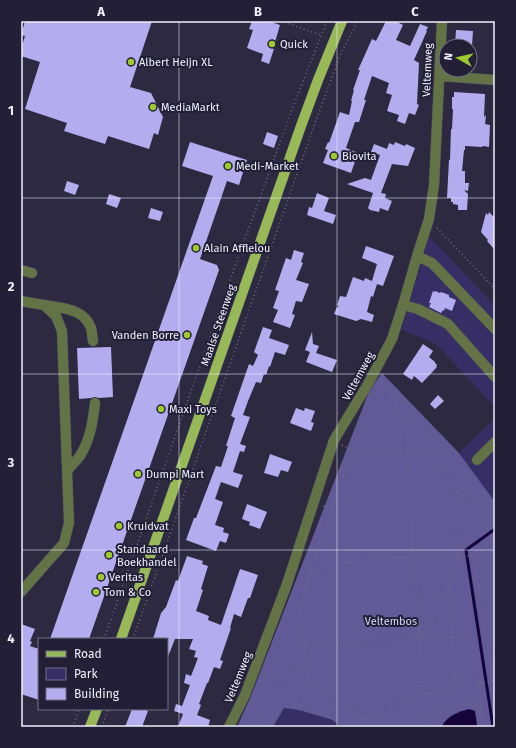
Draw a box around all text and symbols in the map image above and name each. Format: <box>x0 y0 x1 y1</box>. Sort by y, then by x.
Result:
text: A <box>96 4 105 19</box>
text: B <box>254 4 262 19</box>
text: C <box>411 4 419 19</box>
place label: Quick <box>280 38 308 51</box>
north arrow <box>438 38 478 78</box>
marker: Quick <box>267 39 277 49</box>
street label: Veltemweg <box>420 43 435 97</box>
text: N <box>442 52 456 61</box>
place label: Albert Heijn XL <box>139 56 213 69</box>
marker: Albert Heijn XL <box>126 57 136 67</box>
place label: MediaMarkt <box>161 101 220 114</box>
marker: MediaMarkt <box>148 102 158 112</box>
text: 1 <box>8 103 14 118</box>
place label: Biovita <box>342 150 377 163</box>
marker: Biovita <box>329 151 339 161</box>
place label: Medi-Market <box>236 160 299 173</box>
marker: Medi-Market <box>223 161 233 171</box>
place label: Alain Afflelou <box>204 242 270 255</box>
marker: Alain Afflelou <box>191 243 201 253</box>
text: 2 <box>8 279 15 294</box>
street label: Maalse Steenweg <box>198 282 239 368</box>
place label: Vanden Borre <box>112 329 179 342</box>
marker: Vanden Borre <box>182 330 192 340</box>
street label: Veltemweg <box>340 349 377 403</box>
place label: Maxi Toys <box>169 403 217 416</box>
marker: Maxi Toys <box>156 404 166 414</box>
text: 3 <box>7 455 15 470</box>
place label: Dumpi Mart <box>146 468 204 481</box>
marker: Dumpi Mart <box>133 469 143 479</box>
place label: Kruidvat <box>127 520 169 533</box>
marker: Kruidvat <box>114 521 124 531</box>
place label: Standaard Boekhandel <box>117 543 176 569</box>
marker: Standaard Boekhandel <box>104 550 114 560</box>
place label: Veritas <box>109 571 143 584</box>
marker: Veritas <box>96 572 106 582</box>
place label: Tom & Co <box>104 586 151 599</box>
marker: Tom & Co <box>91 587 101 597</box>
park label: Veltembos <box>365 615 417 628</box>
text: 4 <box>7 631 15 646</box>
legend <box>38 638 168 710</box>
text: Road <box>74 647 102 661</box>
street label: Veltemweg <box>222 650 255 705</box>
text: Park <box>74 667 98 681</box>
text: Building <box>74 687 120 701</box>

